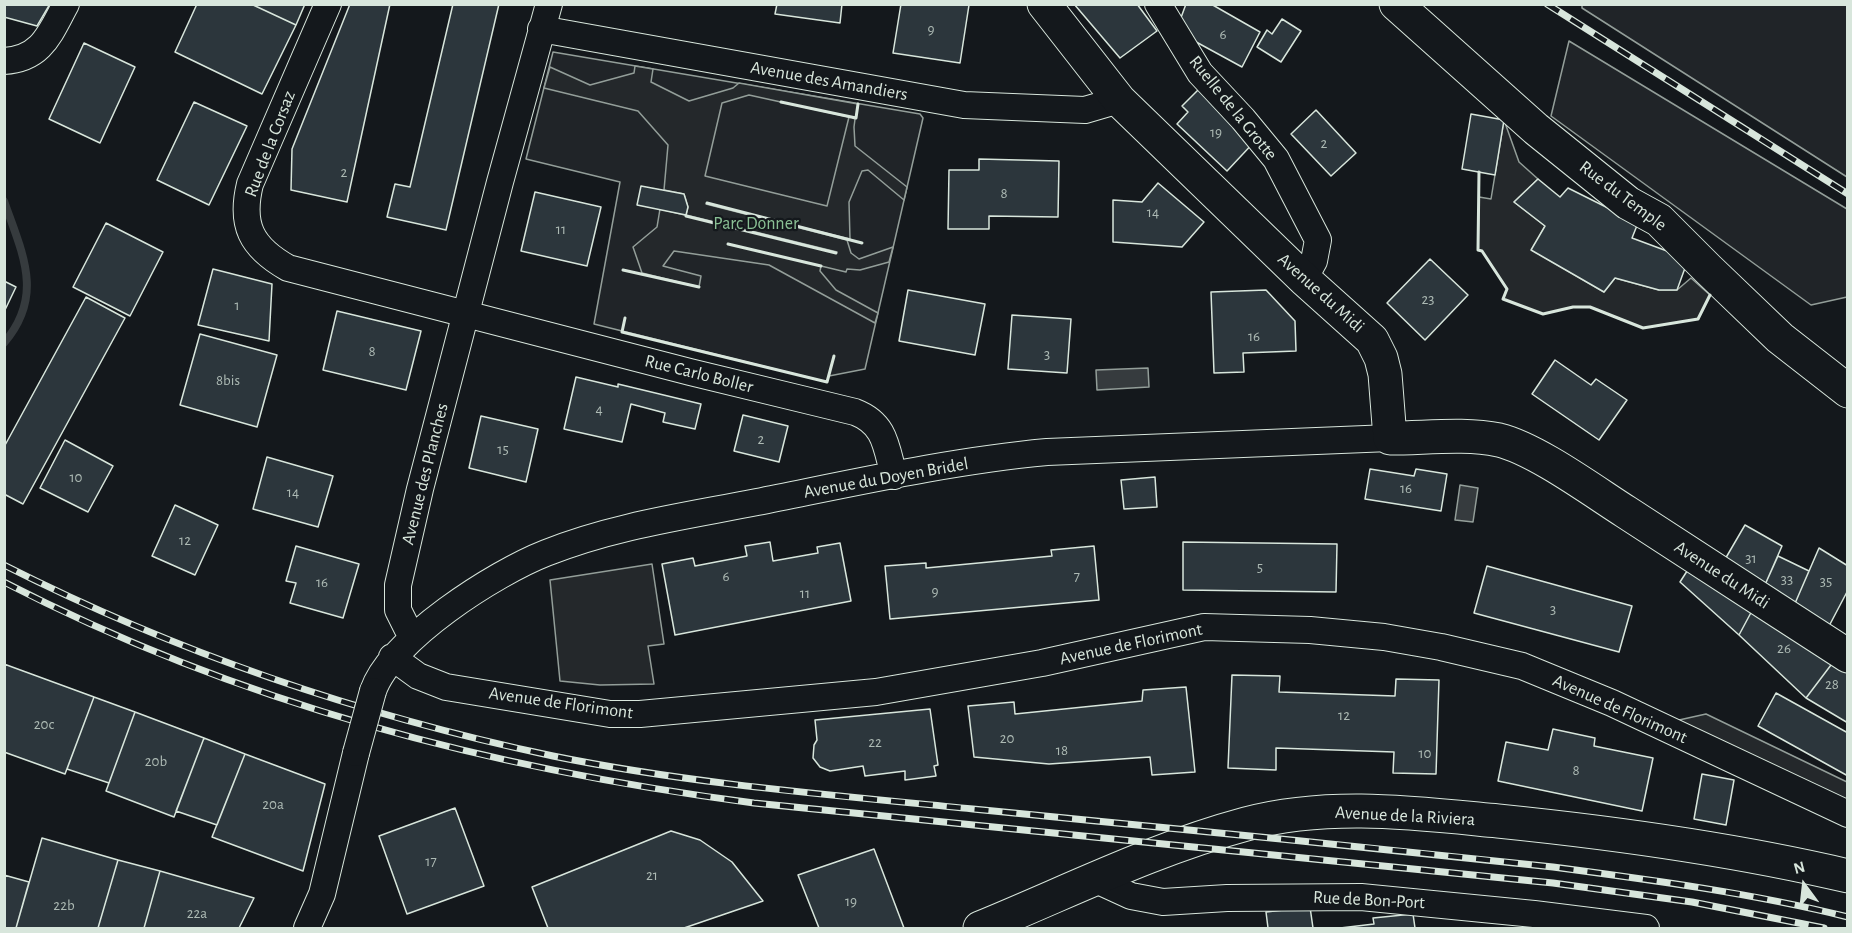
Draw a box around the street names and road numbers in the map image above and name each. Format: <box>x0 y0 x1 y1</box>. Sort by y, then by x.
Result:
street label: Ruelle de la Grotte <box>1184 51 1282 165</box>
street label: Avenue des Amandiers <box>749 57 909 105</box>
street label: Rue de la Corsaz <box>240 88 300 200</box>
street label: Rue du Temple <box>1575 156 1671 236</box>
street label: Avenue du Midi <box>1273 248 1369 338</box>
street label: Rue Carlo Boller <box>643 350 755 398</box>
street label: Avenue des Planches <box>397 401 453 547</box>
street label: Avenue du Doyen Bridel <box>802 453 970 503</box>
street label: Avenue du Midi <box>1670 536 1774 614</box>
street label: Avenue de Florimont <box>1058 618 1204 670</box>
street label: Avenue de Florimont <box>1549 670 1691 748</box>
street label: Avenue de Florimont <box>488 682 634 724</box>
street label: Avenue de la Riviera <box>1334 802 1476 830</box>
street label: Rue de Bon-Port <box>1313 886 1425 914</box>

